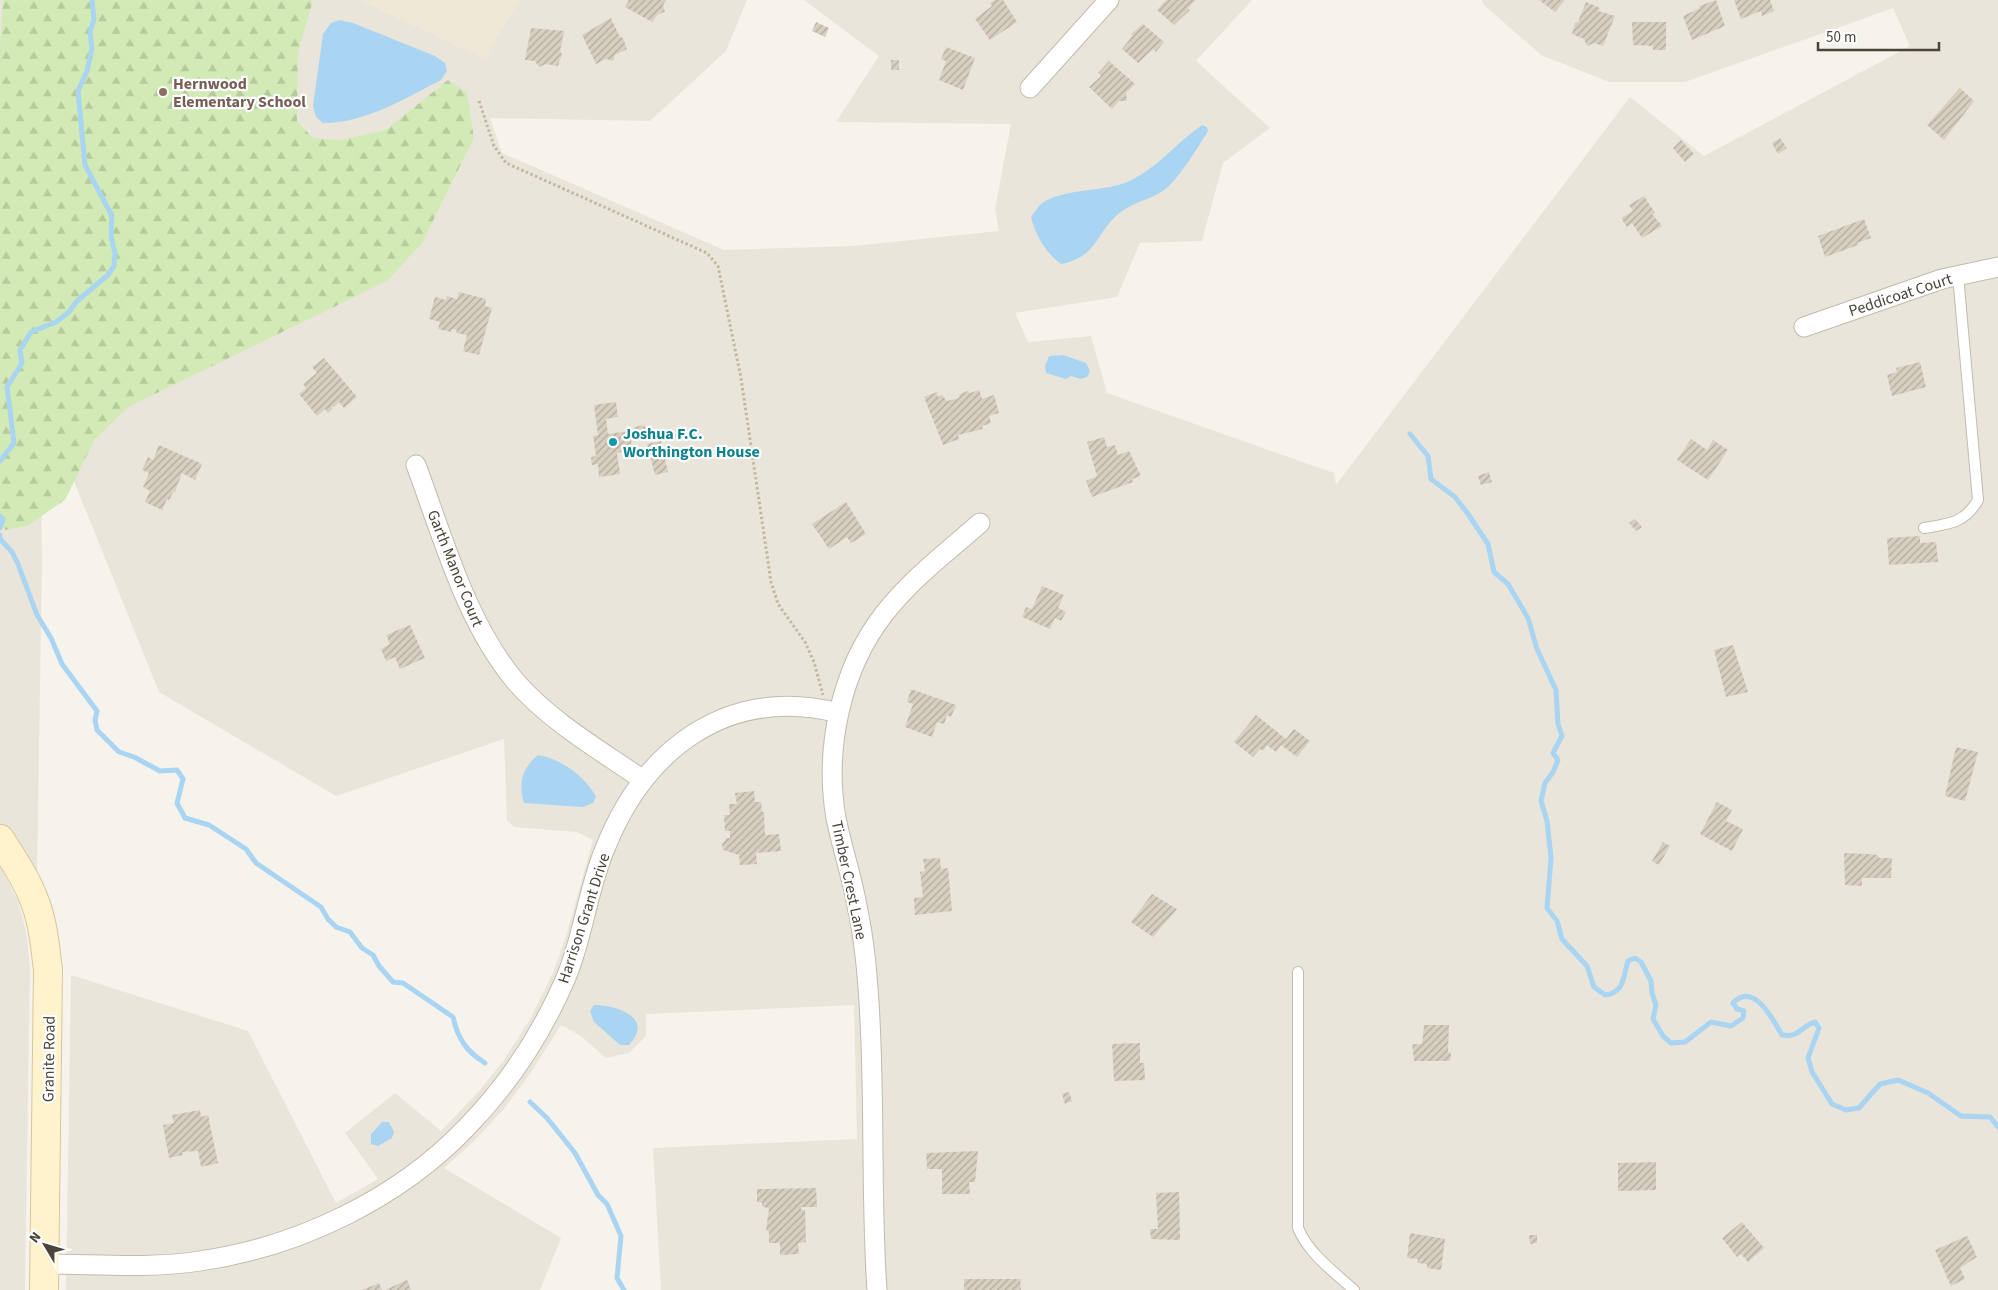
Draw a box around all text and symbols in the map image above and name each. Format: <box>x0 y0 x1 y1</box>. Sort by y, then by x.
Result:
scale bar <box>1818 20 1939 52</box>
text: 50 m <box>1826 27 1856 48</box>
place label: Hernwood Elementary School <box>173 73 306 113</box>
marker: Hernwood Elementary School <box>157 86 169 98</box>
street label: Peddicoat Court <box>1846 268 1955 322</box>
place label: Joshua F.C. Worthington House <box>623 423 760 463</box>
marker: Joshua F.C. Worthington House <box>607 436 619 448</box>
street label: Garth Manor Court <box>422 507 489 631</box>
street label: Timber Crest Lane <box>826 819 872 942</box>
street label: Harrison Grant Drive <box>552 850 615 986</box>
street label: Granite Road <box>37 1016 61 1102</box>
north arrow <box>20 1220 70 1270</box>
text: N <box>25 1228 46 1247</box>

